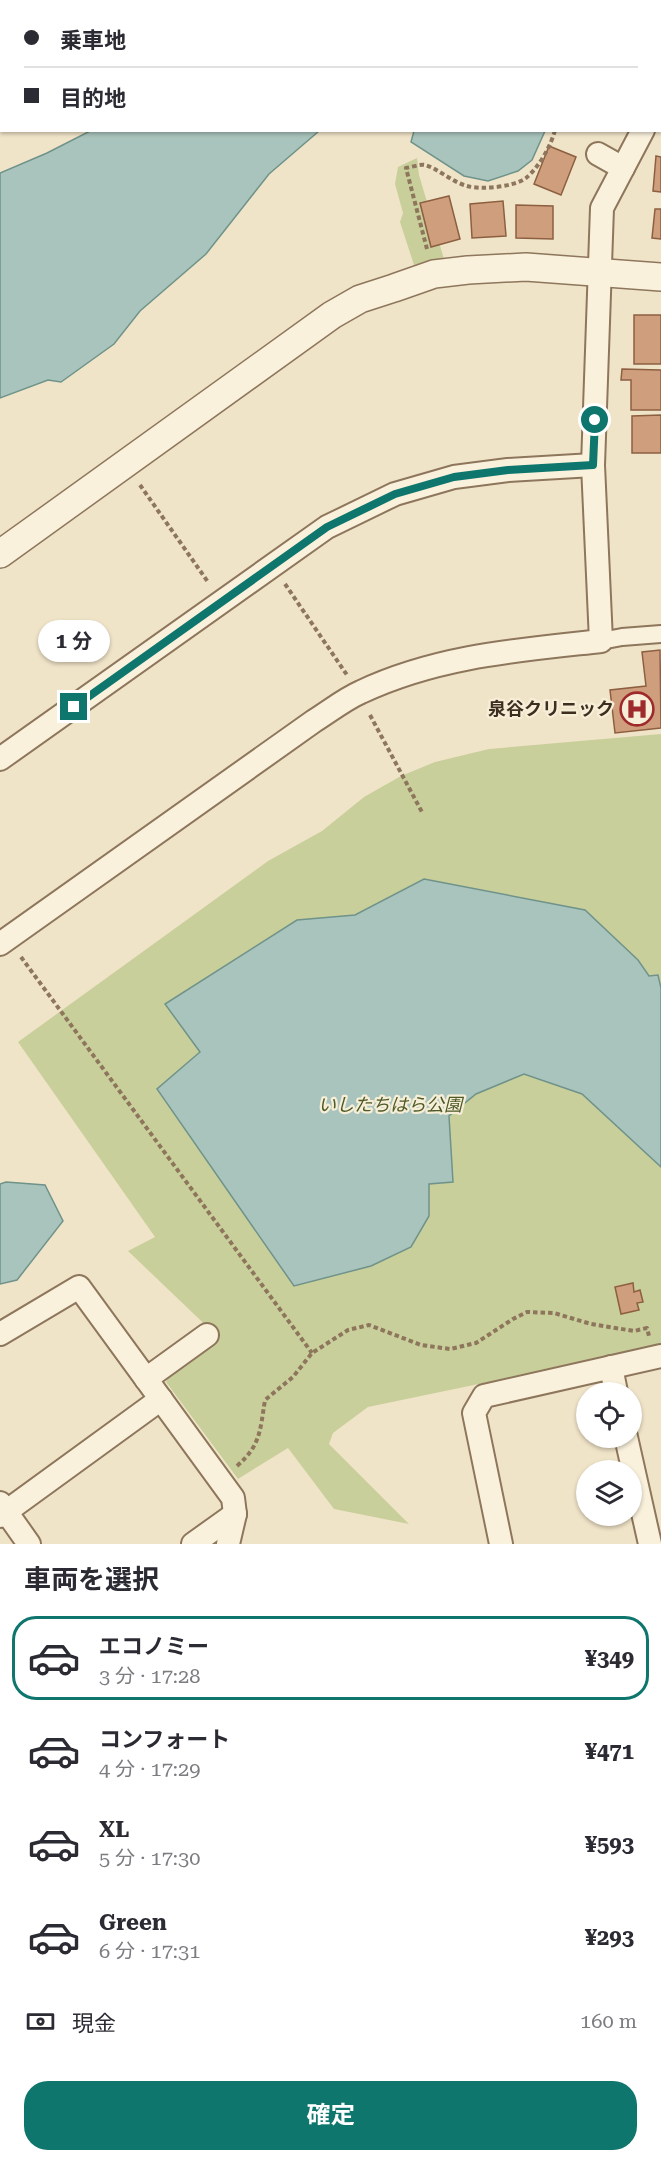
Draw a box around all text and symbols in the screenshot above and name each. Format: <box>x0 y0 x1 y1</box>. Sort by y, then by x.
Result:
text: 乗車地 <box>60 28 126 53</box>
text: 目的地 <box>60 86 126 111</box>
route start <box>581 406 608 433</box>
callout: 1 分 <box>38 620 110 662</box>
text: 1 分 <box>56 629 92 653</box>
hospital icon: 泉谷クリニック <box>619 691 655 727</box>
route end <box>60 693 87 720</box>
place label: 泉谷クリニック <box>488 698 614 719</box>
park label: いしたちはら公園 <box>318 1094 465 1115</box>
map controls <box>576 1382 642 1526</box>
button: locate <box>576 1382 642 1448</box>
button: layers <box>576 1460 642 1526</box>
text: 車両を選択 <box>24 1564 159 1596</box>
icon: car <box>27 1631 81 1685</box>
text: エコノミー <box>99 1634 209 1659</box>
text: ¥349 <box>585 1646 634 1671</box>
text: 3 分 · 17:28 <box>99 1664 200 1688</box>
icon: car <box>27 1724 81 1778</box>
text: コンフォート <box>99 1727 230 1752</box>
text: ¥471 <box>585 1739 634 1764</box>
text: 4 分 · 17:29 <box>99 1757 200 1781</box>
icon: car <box>27 1817 81 1871</box>
text: XL <box>99 1817 129 1842</box>
text: ¥593 <box>585 1832 634 1857</box>
text: 5 分 · 17:30 <box>99 1846 200 1870</box>
icon: car <box>27 1910 81 1964</box>
text: Green <box>99 1910 167 1935</box>
text: ¥293 <box>585 1925 634 1950</box>
text: 6 分 · 17:31 <box>99 1939 200 1963</box>
icon: cash <box>24 2005 57 2038</box>
text: 160 m <box>580 2009 637 2033</box>
text: 現金 <box>72 2011 116 2036</box>
button: 確定 <box>24 2081 637 2150</box>

